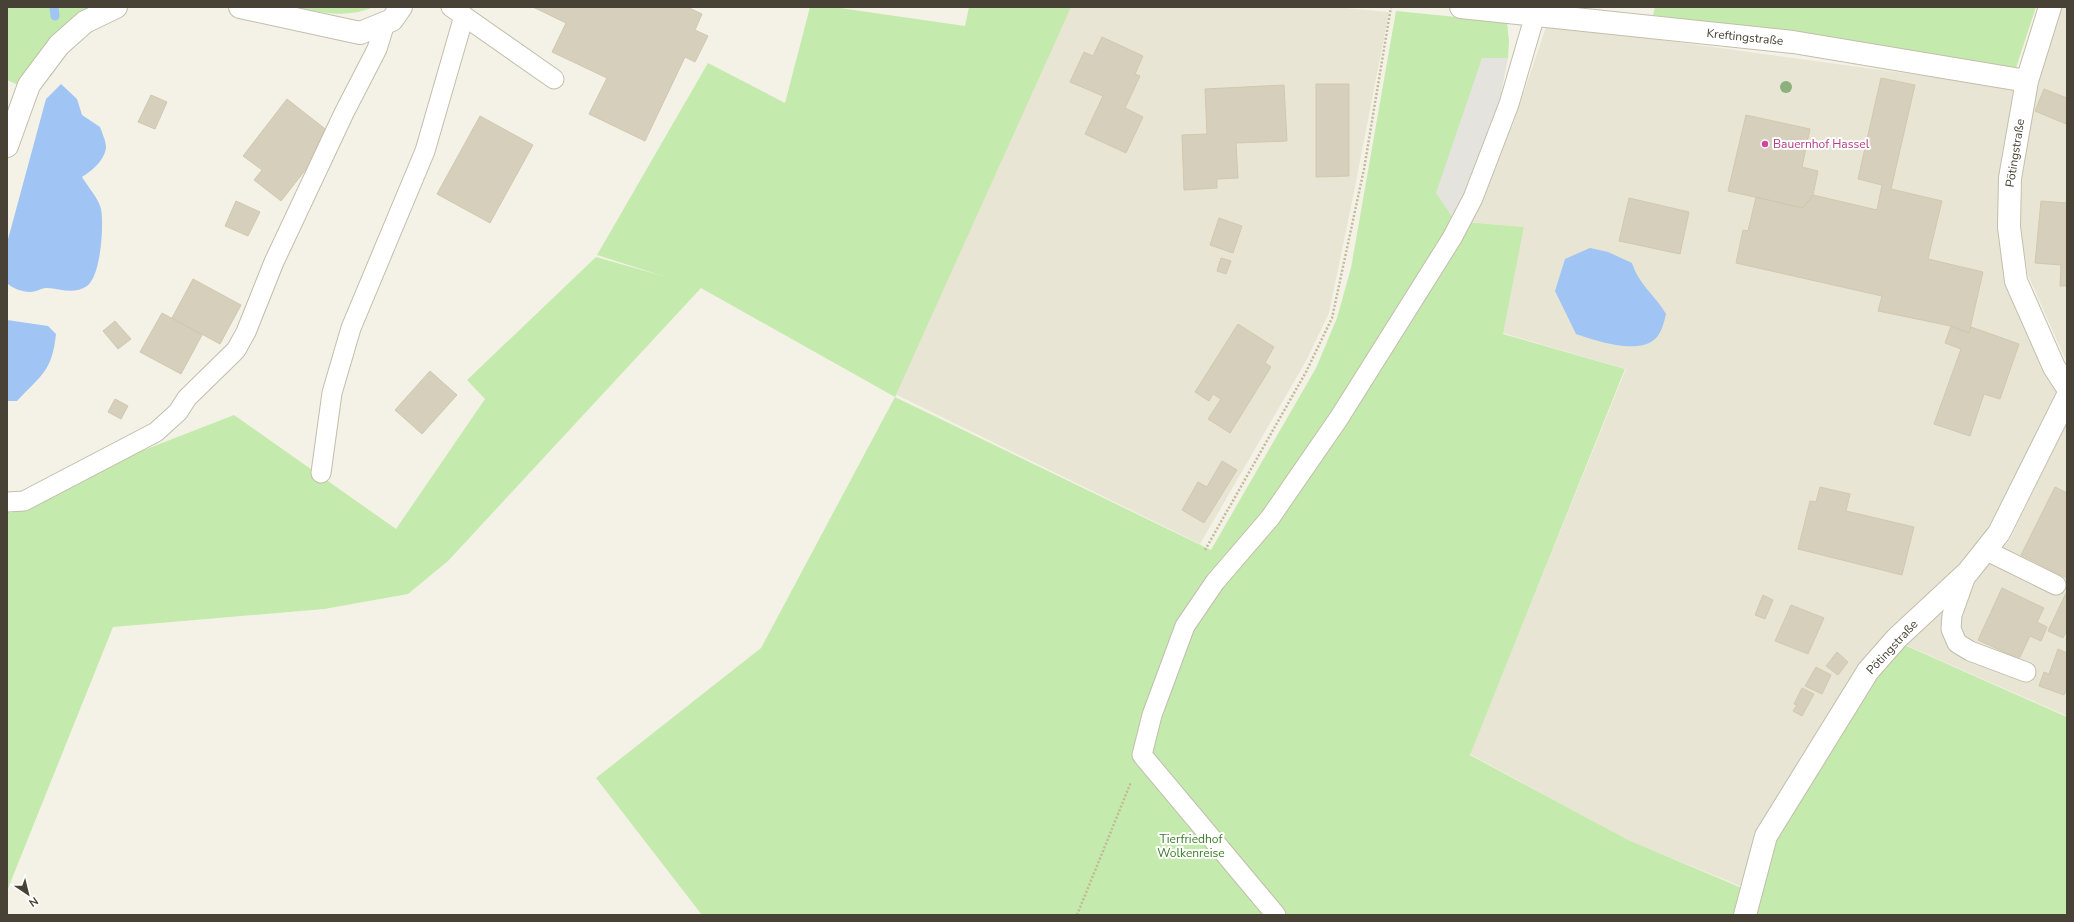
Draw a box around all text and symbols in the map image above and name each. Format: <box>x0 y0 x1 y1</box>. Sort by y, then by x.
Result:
street label: Kreftingstraße <box>1706 25 1784 49</box>
street label: Pötingstraße <box>2002 118 2028 188</box>
place label: Bauernhof Hassel <box>1773 136 1870 152</box>
marker: Bauernhof Hassel <box>1760 139 1770 149</box>
street label: Pötingstraße <box>1863 616 1921 678</box>
park label: Tierfriedhof Wolkenreise <box>1157 831 1225 861</box>
north arrow <box>8 874 48 914</box>
text: N <box>26 893 41 910</box>

